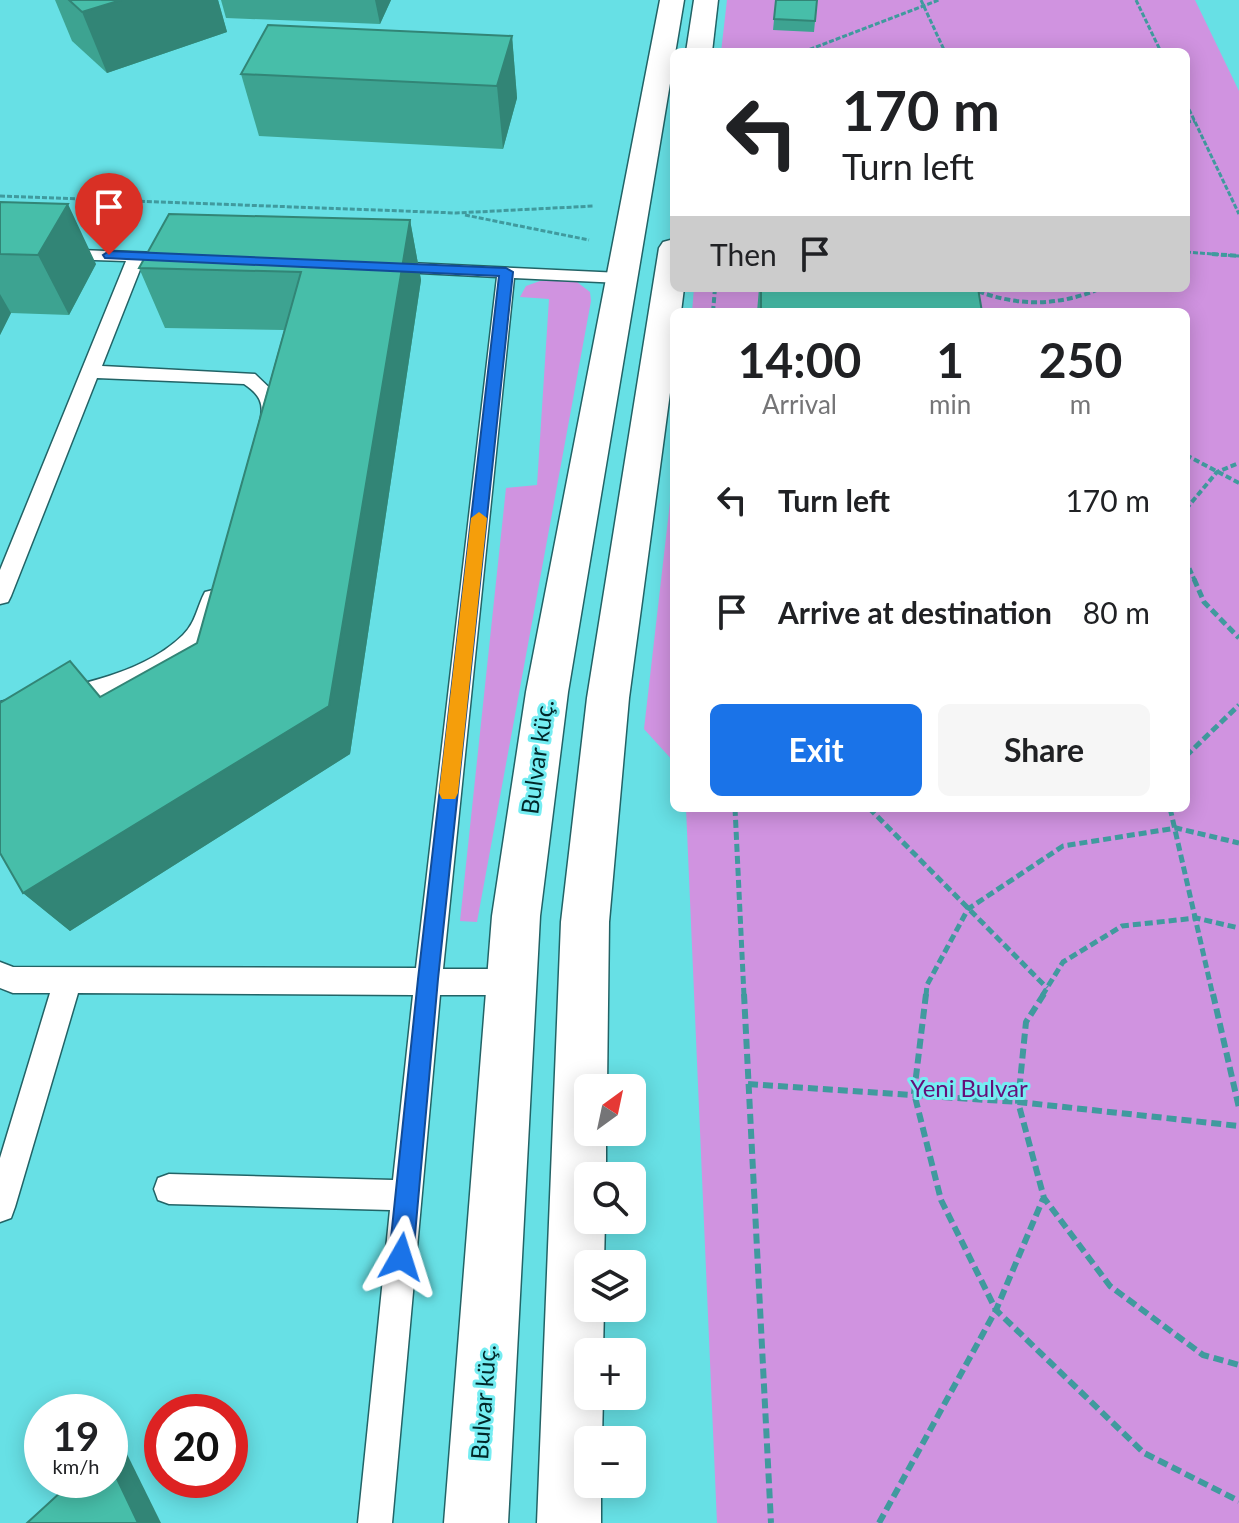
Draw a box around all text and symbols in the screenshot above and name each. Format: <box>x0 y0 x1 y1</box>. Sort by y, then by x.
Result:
text: 170 m <box>842 76 1000 143</box>
icon: left <box>710 80 814 184</box>
text: Turn left <box>842 144 974 188</box>
pin <box>75 173 143 255</box>
icon: arrive <box>87 185 131 229</box>
icon: arrive <box>793 232 837 276</box>
text: Then <box>710 236 777 272</box>
text: 14:00 <box>738 331 861 388</box>
text: 1 <box>936 331 964 388</box>
text: 250 <box>1039 331 1122 388</box>
text: Arrival <box>762 388 837 420</box>
text: min <box>929 388 971 420</box>
text: m <box>1070 388 1091 420</box>
icon: left <box>710 478 754 522</box>
text: Turn left <box>778 482 890 518</box>
text: 170 m <box>1065 482 1150 518</box>
icon: arrive <box>710 590 754 634</box>
text: Arrive at destination <box>778 594 1052 630</box>
text: 80 m <box>1083 594 1150 630</box>
street label: Bulvar küç. <box>514 698 559 816</box>
button: Exit <box>710 704 922 796</box>
button: Share <box>938 704 1150 796</box>
park label: Yeni Bulvar <box>910 1073 1028 1102</box>
north arrow <box>574 1074 646 1146</box>
map controls <box>574 1074 646 1498</box>
button: search <box>574 1162 646 1234</box>
position arrow <box>359 1215 443 1299</box>
button: layers <box>574 1250 646 1322</box>
button: + <box>574 1338 646 1410</box>
street label: Bulvar küç. <box>464 1343 501 1460</box>
speed limit sign: 20 <box>144 1394 248 1498</box>
text: 19 <box>53 1412 99 1460</box>
button: − <box>574 1426 646 1498</box>
text: km/h <box>53 1454 99 1478</box>

